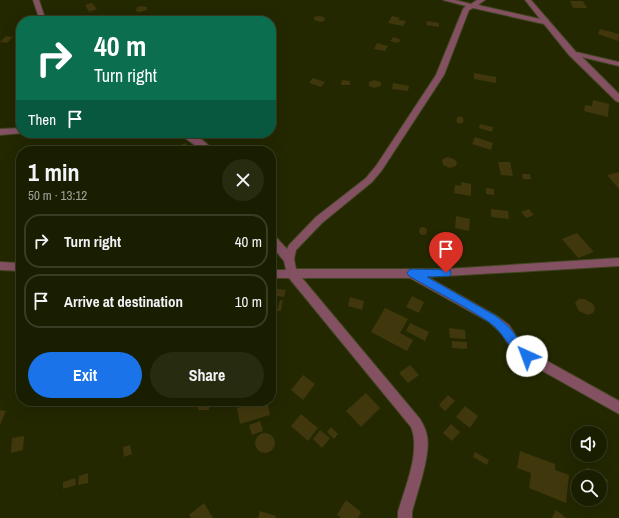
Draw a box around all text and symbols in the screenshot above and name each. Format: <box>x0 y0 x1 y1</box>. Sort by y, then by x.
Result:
text: 40 m <box>94 27 146 65</box>
icon: right <box>28 32 80 84</box>
text: Turn right <box>94 63 157 88</box>
icon: arrive <box>64 108 86 130</box>
text: Then <box>28 109 56 130</box>
text: 1 min <box>28 156 79 188</box>
button: close <box>222 159 264 201</box>
text: 50 m · 13:12 <box>28 187 87 204</box>
icon: right <box>30 230 52 252</box>
text: Turn right <box>64 231 121 252</box>
text: 40 m <box>235 231 262 252</box>
pin <box>429 232 463 273</box>
icon: arrive <box>435 238 457 260</box>
icon: arrive <box>30 290 52 312</box>
text: Arrive at destination <box>64 291 183 312</box>
text: 10 m <box>235 291 262 312</box>
position arrow <box>506 335 548 377</box>
button: Exit <box>28 352 142 398</box>
button: Share <box>150 352 264 398</box>
map controls <box>571 426 607 506</box>
button: sound <box>571 426 607 462</box>
button: search <box>571 470 607 506</box>

